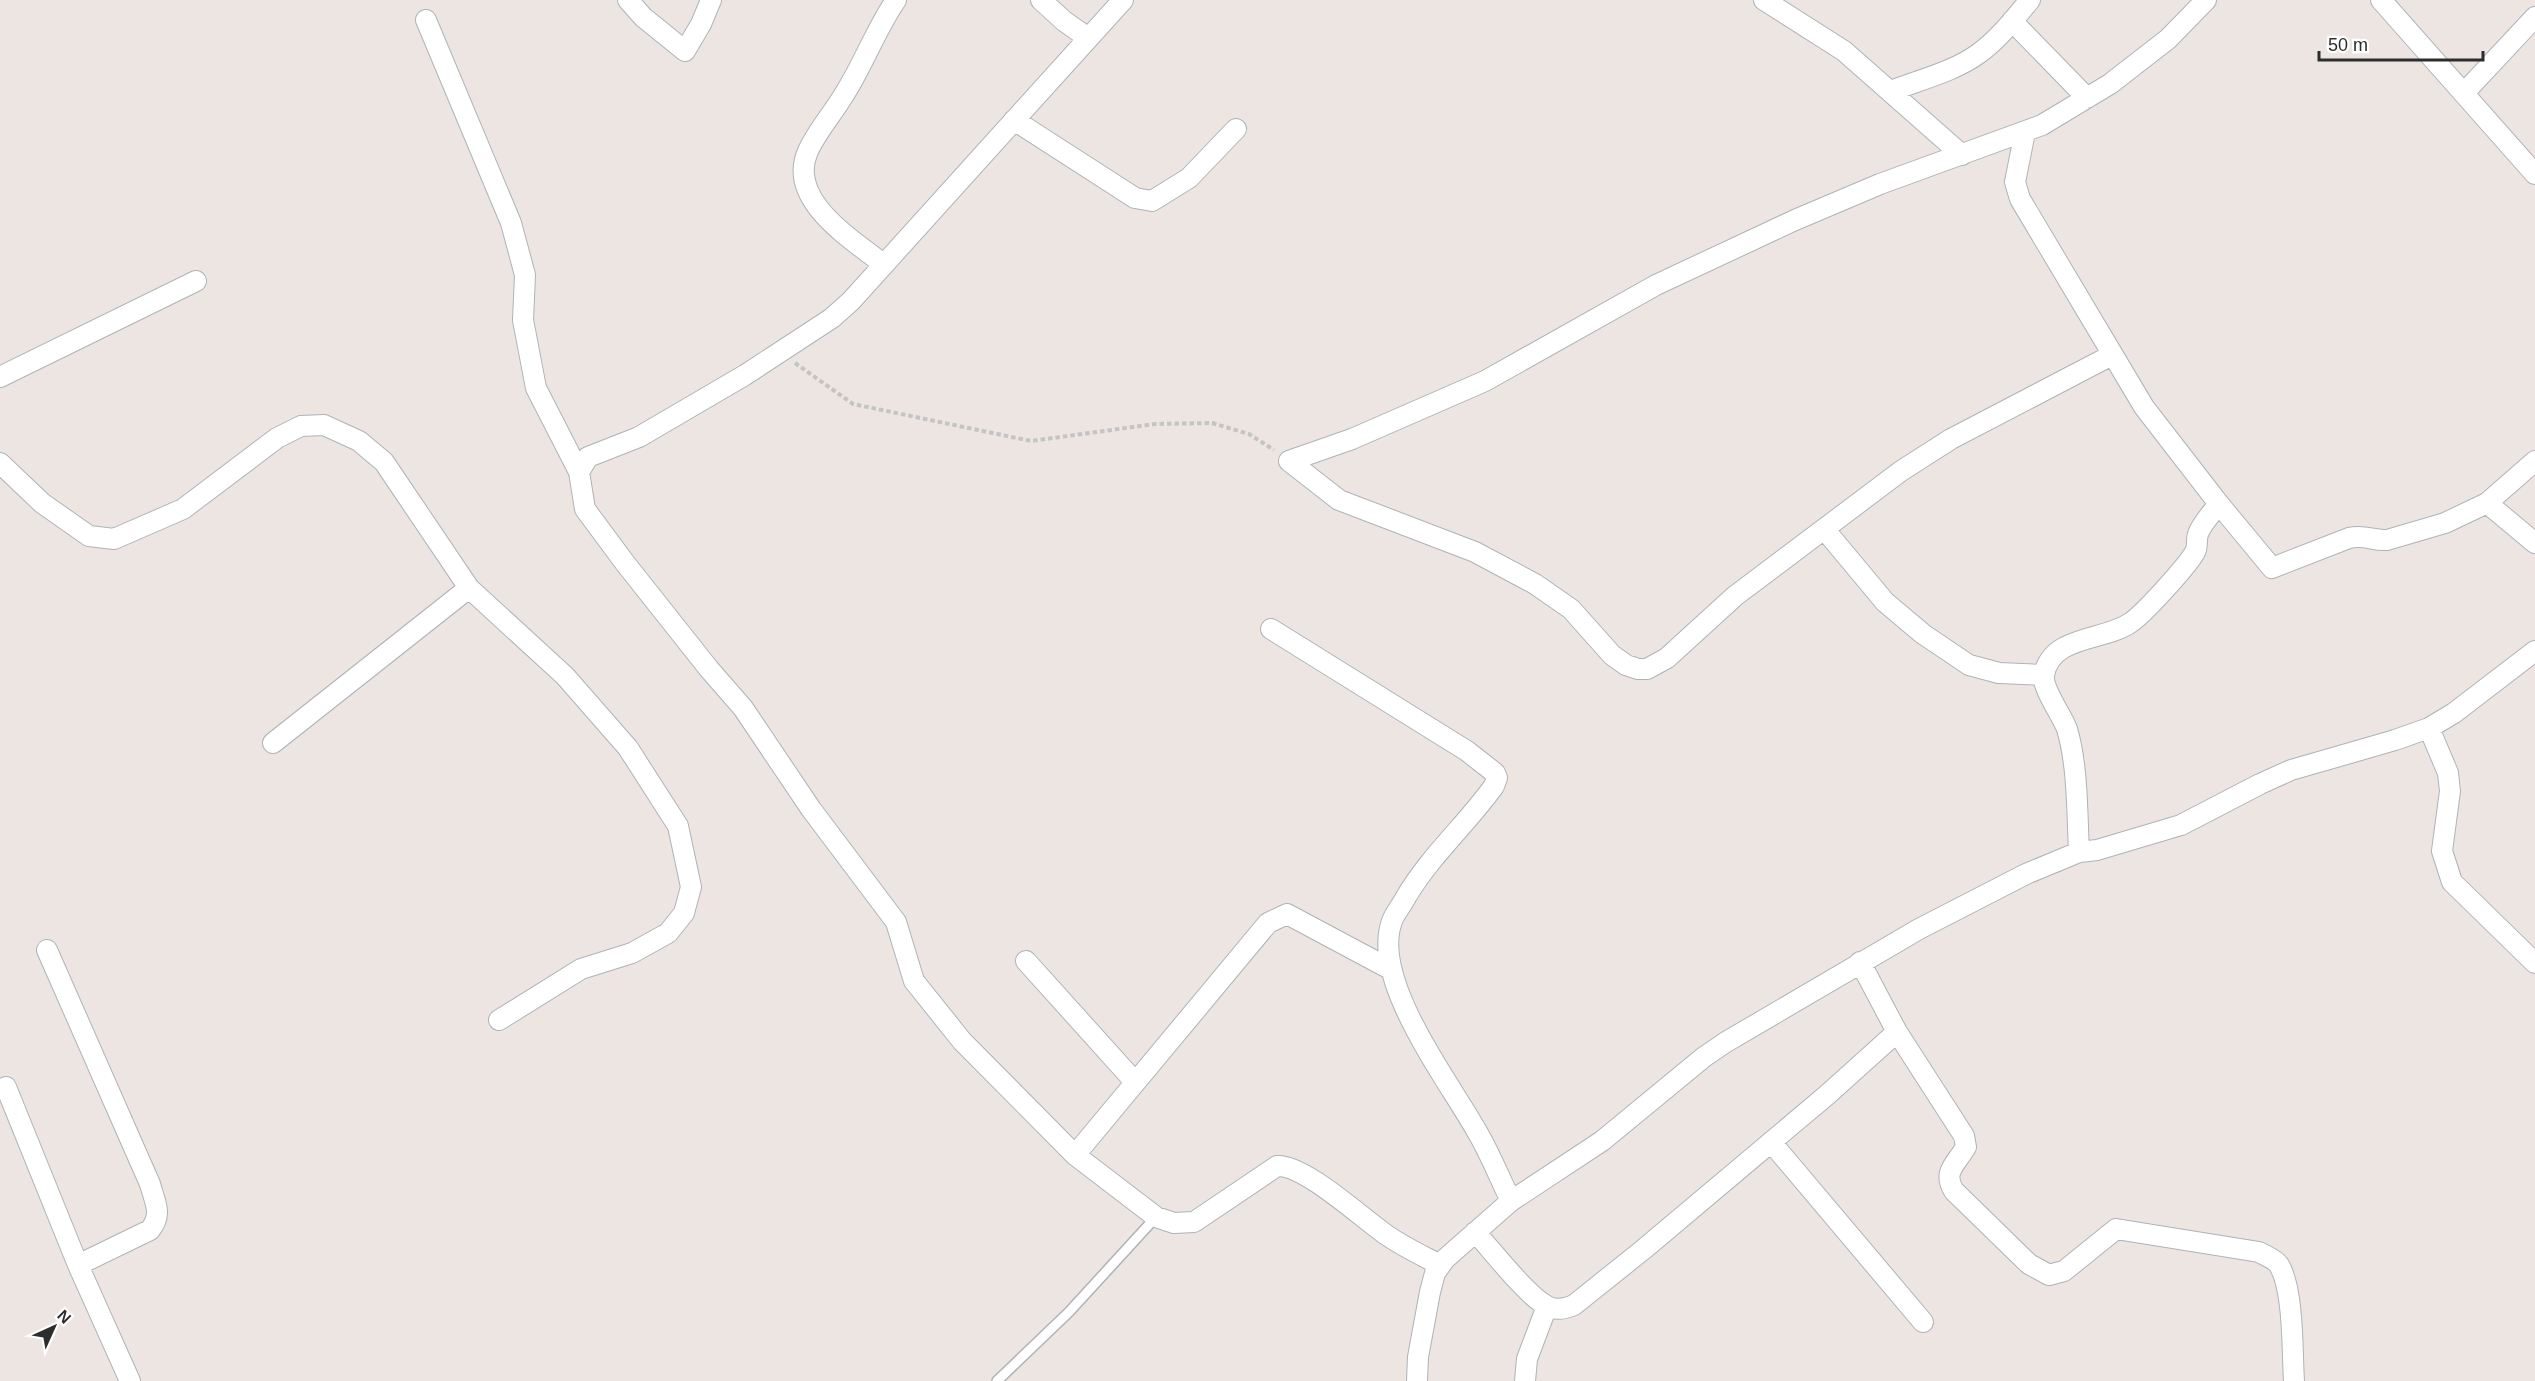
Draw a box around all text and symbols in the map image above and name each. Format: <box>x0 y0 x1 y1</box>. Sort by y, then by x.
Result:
scale bar <box>2319 24 2482 62</box>
text: 50 m <box>2328 35 2368 55</box>
north arrow <box>24 1297 84 1357</box>
text: N <box>54 1307 74 1327</box>

